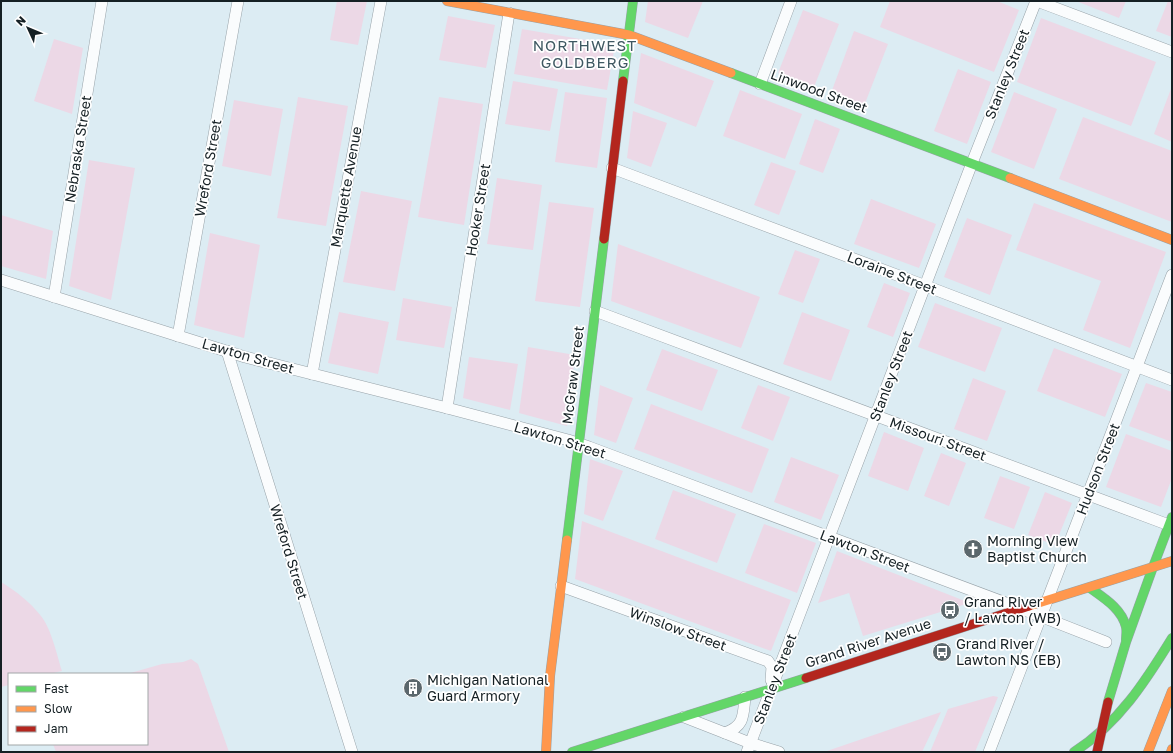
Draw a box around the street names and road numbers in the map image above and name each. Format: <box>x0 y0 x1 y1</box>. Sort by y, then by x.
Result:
street label: Stanley Street <box>981 26 1032 121</box>
street label: Linwood Street <box>768 65 870 116</box>
street label: Nebraska Street <box>61 94 94 204</box>
street label: Wreford Street <box>191 118 224 218</box>
street label: Marquette Avenue <box>326 125 365 249</box>
street label: Hooker Street <box>462 162 493 257</box>
street label: Loraine Street <box>845 248 940 297</box>
street label: McGraw Street <box>558 325 587 425</box>
street label: Stanley Street <box>865 328 916 424</box>
street label: Lawton Street <box>200 334 296 377</box>
street label: Missouri Street <box>888 413 989 464</box>
street label: Lawton Street <box>512 417 608 462</box>
street label: Hudson Street <box>1072 420 1123 517</box>
street label: Wreford Street <box>267 502 312 602</box>
street label: Lawton Street <box>818 526 913 576</box>
street label: Winslow Street <box>627 603 729 654</box>
street label: Grand River Avenue <box>803 614 933 671</box>
street label: Stanley Street <box>749 631 800 727</box>

